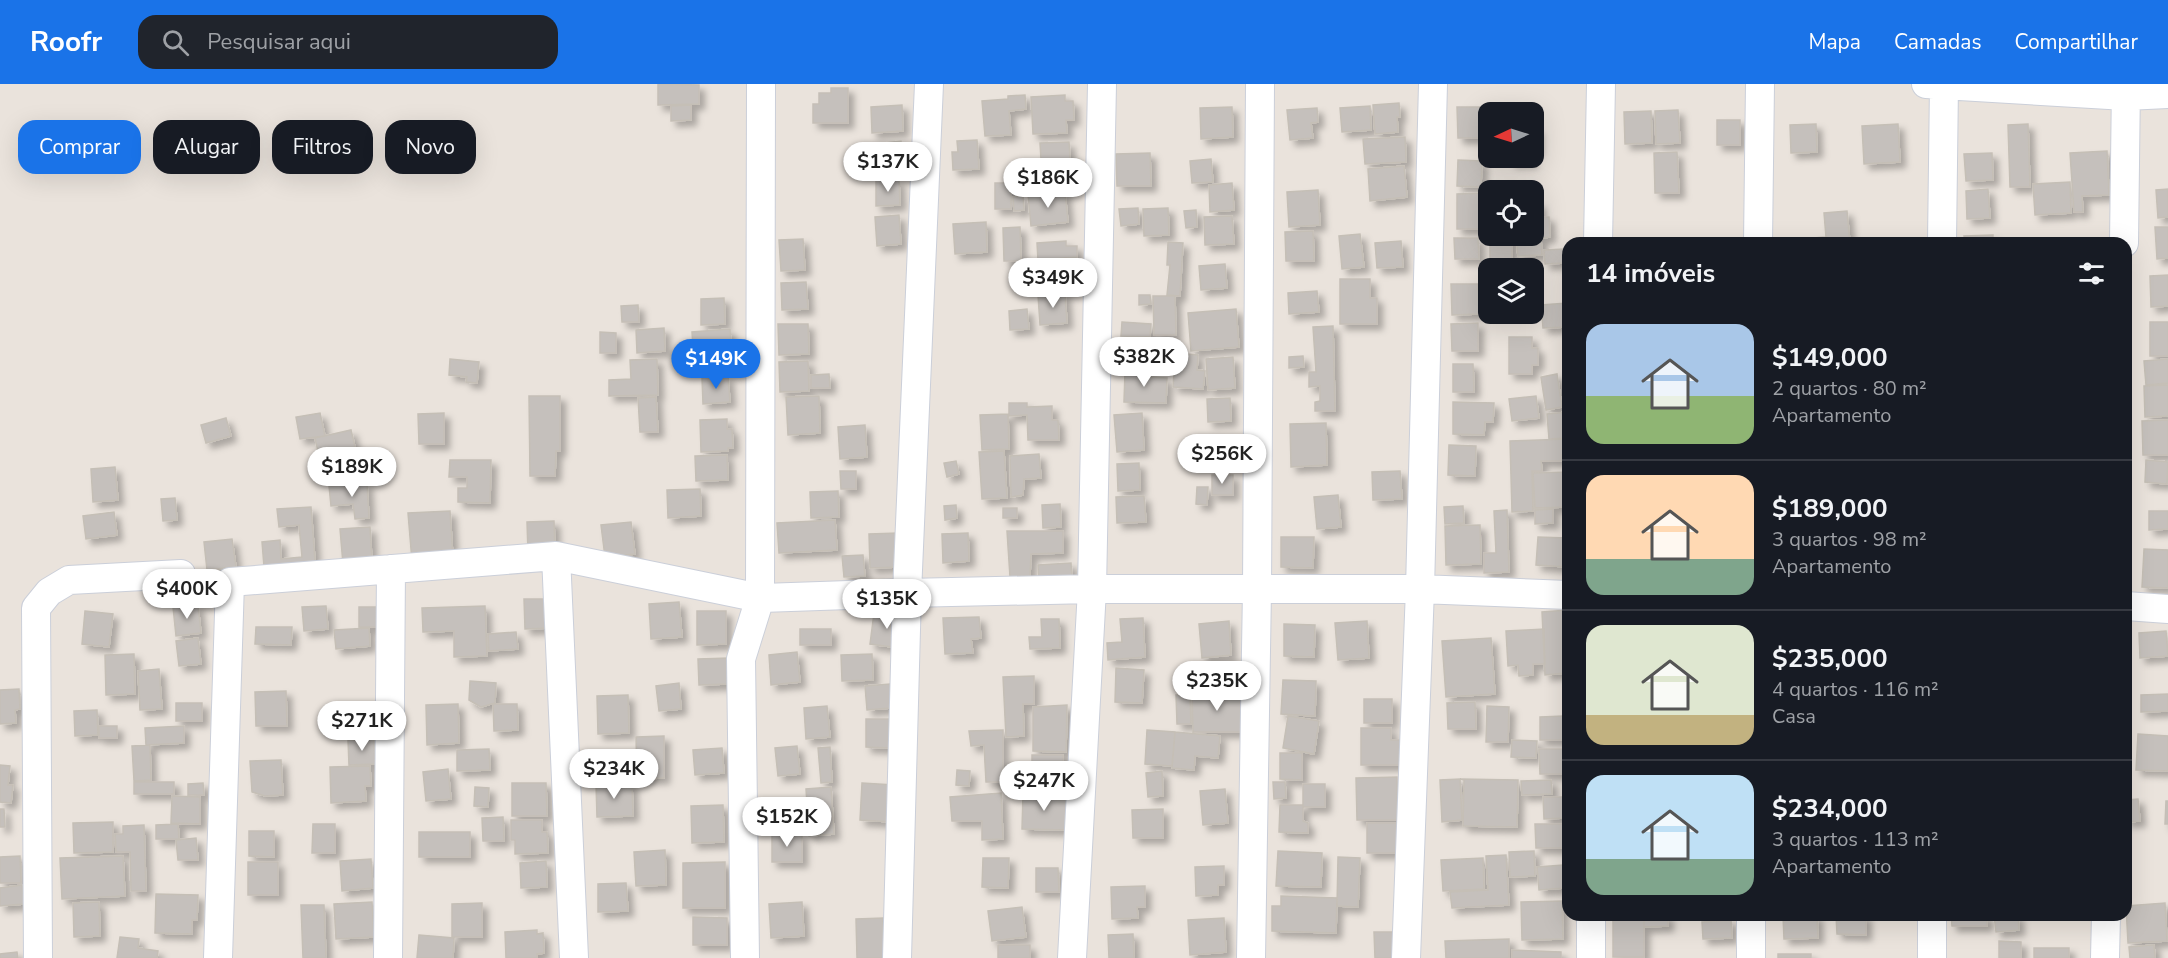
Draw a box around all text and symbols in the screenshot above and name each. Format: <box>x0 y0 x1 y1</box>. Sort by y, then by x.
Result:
search box <box>138 15 558 69</box>
text: Roofr <box>30 23 102 61</box>
icon: search <box>159 26 192 59</box>
text: Pesquisar aqui <box>207 27 351 57</box>
text: Mapa <box>1809 28 1861 56</box>
text: Camadas <box>1894 28 1981 56</box>
text: Compartilhar <box>2014 28 2138 56</box>
north arrow <box>1478 102 1544 168</box>
map controls <box>1478 102 1544 324</box>
chip: Comprar <box>18 120 141 174</box>
chip: Alugar <box>153 120 260 174</box>
chip: Filtros <box>272 120 373 174</box>
chip: Novo <box>385 120 476 174</box>
pin: $137K <box>846 142 930 193</box>
text: $137K <box>857 148 919 175</box>
pin: $186K <box>1006 158 1090 209</box>
text: $186K <box>1017 164 1079 191</box>
button: locate <box>1478 180 1544 246</box>
text: 14 imóveis <box>1586 256 1715 291</box>
icon: filters <box>2075 257 2108 290</box>
pin: $349K <box>1011 258 1095 309</box>
button: layers <box>1478 258 1544 324</box>
text: $349K <box>1022 264 1084 291</box>
pin: $382K <box>1102 337 1186 388</box>
pin: $149K <box>674 339 758 390</box>
text: $149,000 <box>1772 340 1888 375</box>
text: $382K <box>1113 343 1175 370</box>
text: $149K <box>685 345 747 372</box>
icon: home <box>1634 348 1706 420</box>
text: 2 quartos · 80 m² <box>1772 375 1927 402</box>
text: Apartamento <box>1772 402 1891 429</box>
pin: $256K <box>1180 434 1264 485</box>
text: $256K <box>1191 440 1253 467</box>
pin: $189K <box>310 447 394 498</box>
text: $189K <box>321 453 383 480</box>
text: $189,000 <box>1772 491 1888 526</box>
icon: home <box>1634 499 1706 571</box>
text: 3 quartos · 98 m² <box>1772 526 1927 553</box>
text: Apartamento <box>1772 553 1891 580</box>
pin: $400K <box>145 569 229 620</box>
text: $400K <box>156 575 218 602</box>
pin: $135K <box>845 579 929 630</box>
text: $135K <box>856 585 918 612</box>
text: $235,000 <box>1772 641 1888 676</box>
icon: home <box>1634 649 1706 721</box>
pin: $235K <box>1175 661 1259 712</box>
text: $235K <box>1186 667 1248 694</box>
text: 4 quartos · 116 m² <box>1772 676 1939 703</box>
pin: $271K <box>320 701 404 752</box>
text: Casa <box>1772 703 1816 730</box>
text: $271K <box>331 707 393 734</box>
pin: $234K <box>572 749 656 800</box>
text: $234K <box>583 755 645 782</box>
pin: $247K <box>1002 761 1086 812</box>
text: $247K <box>1013 767 1075 794</box>
text: $234,000 <box>1772 791 1888 826</box>
pin: $152K <box>745 797 829 848</box>
icon: home <box>1634 799 1706 871</box>
text: $152K <box>756 803 818 830</box>
text: 3 quartos · 113 m² <box>1772 826 1939 853</box>
text: Apartamento <box>1772 853 1891 880</box>

